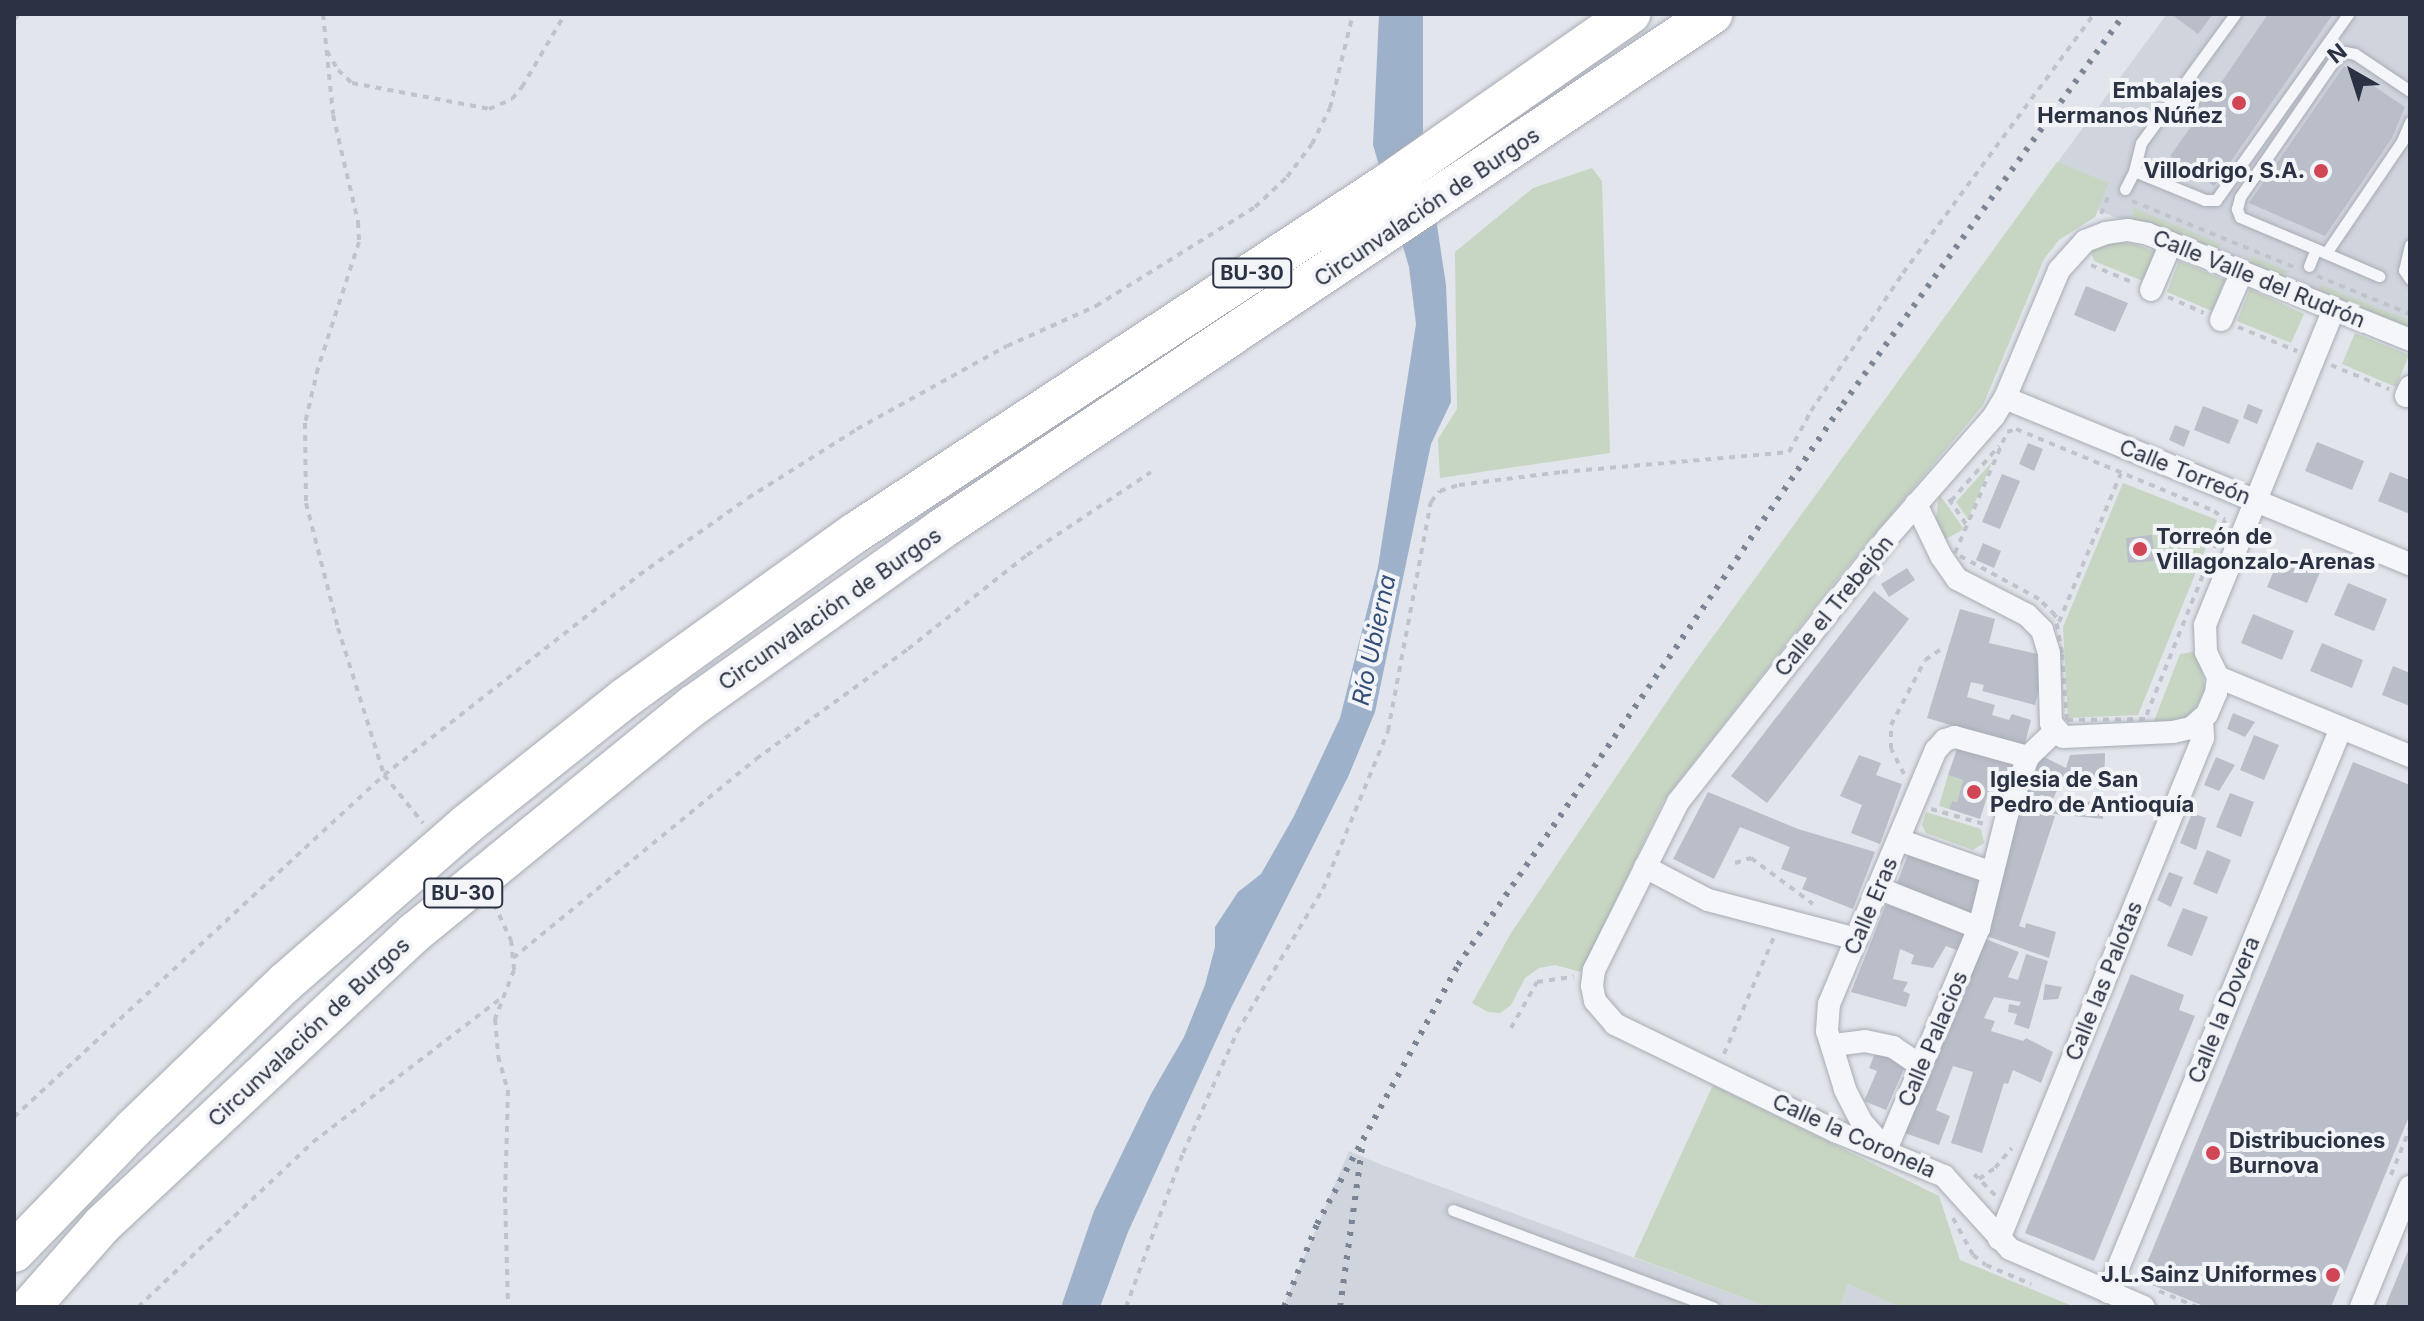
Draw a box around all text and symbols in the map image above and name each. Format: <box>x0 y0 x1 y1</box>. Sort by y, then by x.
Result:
north arrow <box>2312 32 2392 112</box>
text: N <box>2322 38 2352 69</box>
place label: Embalajes Hermanos Núñez <box>2037 77 2223 128</box>
marker: Embalajes Hermanos Núñez <box>2230 94 2248 112</box>
street label: Circunvalación de Burgos <box>1309 122 1545 292</box>
place label: Villodrigo, S.A. <box>2143 158 2305 184</box>
marker: Villodrigo, S.A. <box>2312 162 2330 180</box>
street label: Calle Valle del Rudrón <box>2149 224 2369 334</box>
road number: BU-30 <box>1212 257 1292 289</box>
street label: Calle Torreón <box>2115 434 2255 510</box>
street label: Circunvalación de Burgos <box>713 522 947 696</box>
place label: Torreón de Villagonzalo-Arenas <box>2156 523 2375 574</box>
street label: Calle el Trebejón <box>1769 530 1899 682</box>
marker: Torreón de Villagonzalo-Arenas <box>2131 540 2149 558</box>
water label: Río Ubierna <box>1346 572 1402 708</box>
place label: Iglesia de San Pedro de Antioquía <box>1990 766 2194 818</box>
marker: Iglesia de San Pedro de Antioquía <box>1965 783 1983 801</box>
street label: Calle Eras <box>1839 853 1903 959</box>
road number: BU-30 <box>423 877 503 909</box>
street label: Calle las Palotas <box>2060 897 2148 1065</box>
street label: Circunvalación de Burgos <box>203 932 415 1132</box>
street label: Calle la Dovera <box>2183 933 2265 1087</box>
street label: Calle Palacios <box>1893 967 1973 1111</box>
street label: Calle la Coronela <box>1768 1088 1940 1184</box>
place label: Distribuciones Burnova <box>2229 1127 2385 1178</box>
marker: Distribuciones Burnova <box>2204 1144 2222 1162</box>
place label: J.L.Sainz Uniformes <box>2101 1262 2317 1288</box>
marker: J.L.Sainz Uniformes <box>2324 1266 2342 1284</box>

